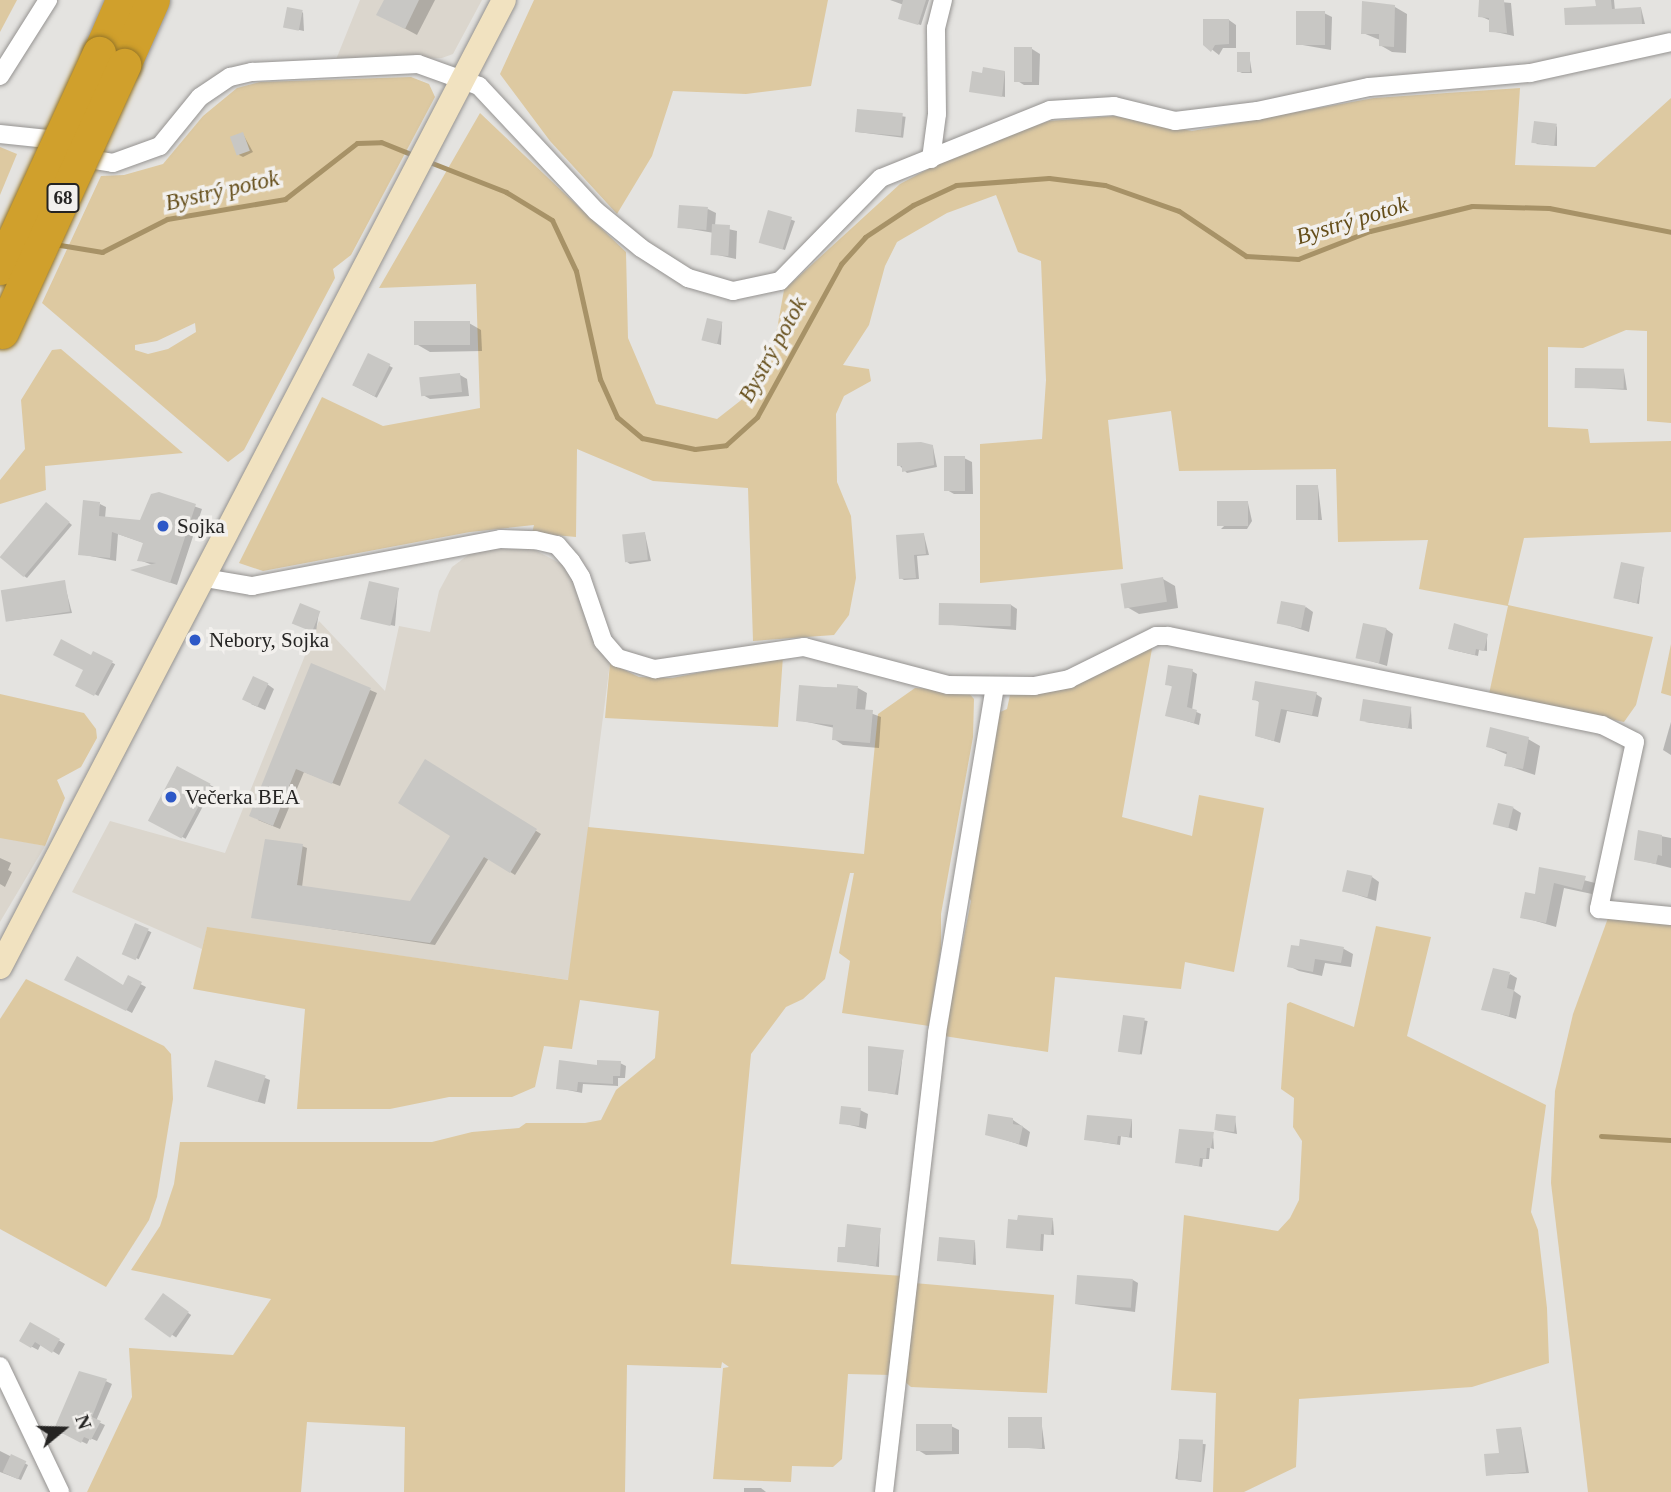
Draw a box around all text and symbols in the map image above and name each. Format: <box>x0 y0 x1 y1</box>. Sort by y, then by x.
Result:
water label: Bystrý potok <box>163 165 281 217</box>
road number: 68 <box>46 182 80 214</box>
water label: Bystrý potok <box>1293 191 1411 251</box>
water label: Bystrý potok <box>733 293 813 407</box>
place label: Sojka <box>177 513 225 539</box>
marker: Sojka <box>155 518 171 534</box>
place label: Nebory, Sojka <box>209 627 329 653</box>
marker: Nebory, Sojka <box>187 632 203 648</box>
place label: Večerka BEA <box>185 784 300 810</box>
marker: Večerka BEA <box>163 789 179 805</box>
north arrow <box>28 1394 98 1464</box>
text: N <box>71 1412 95 1432</box>

